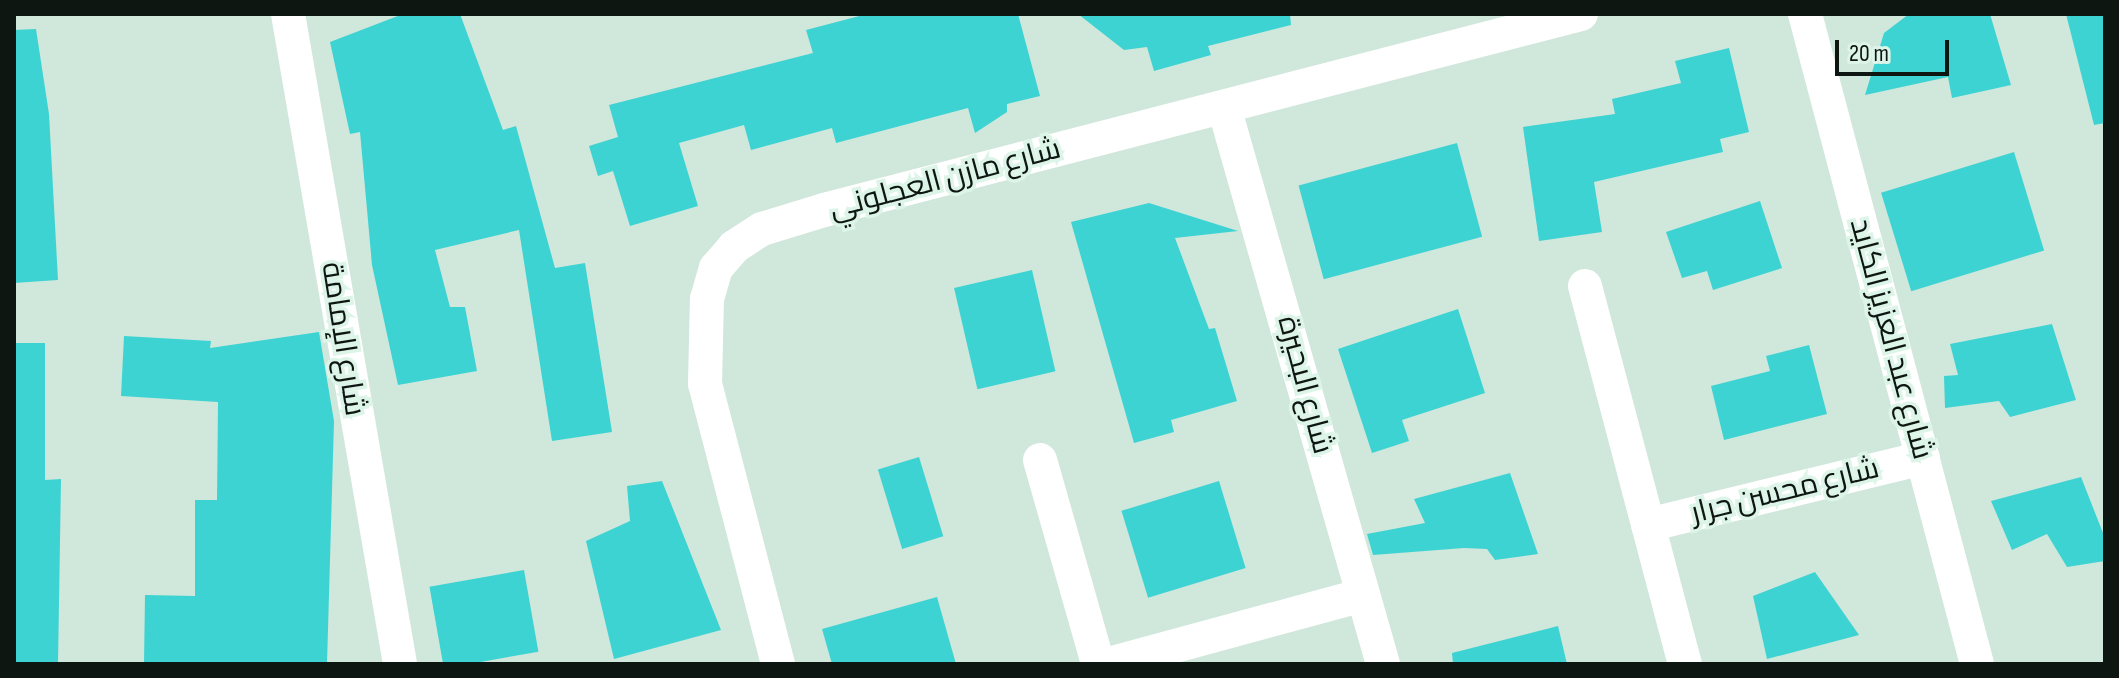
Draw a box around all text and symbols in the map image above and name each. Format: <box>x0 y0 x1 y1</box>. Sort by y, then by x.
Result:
scale bar <box>1839 24 1953 74</box>
text: 20 m <box>1849 39 1889 68</box>
street label: شارع مازن العجلوني <box>825 131 1065 227</box>
street label: شارع عبد العزيز الكايد <box>1842 215 1940 463</box>
street label: شارع الإمامة <box>313 260 373 418</box>
street label: شارع البحيرة <box>1269 312 1341 458</box>
street label: شارع محسن جرار <box>1687 450 1883 532</box>

